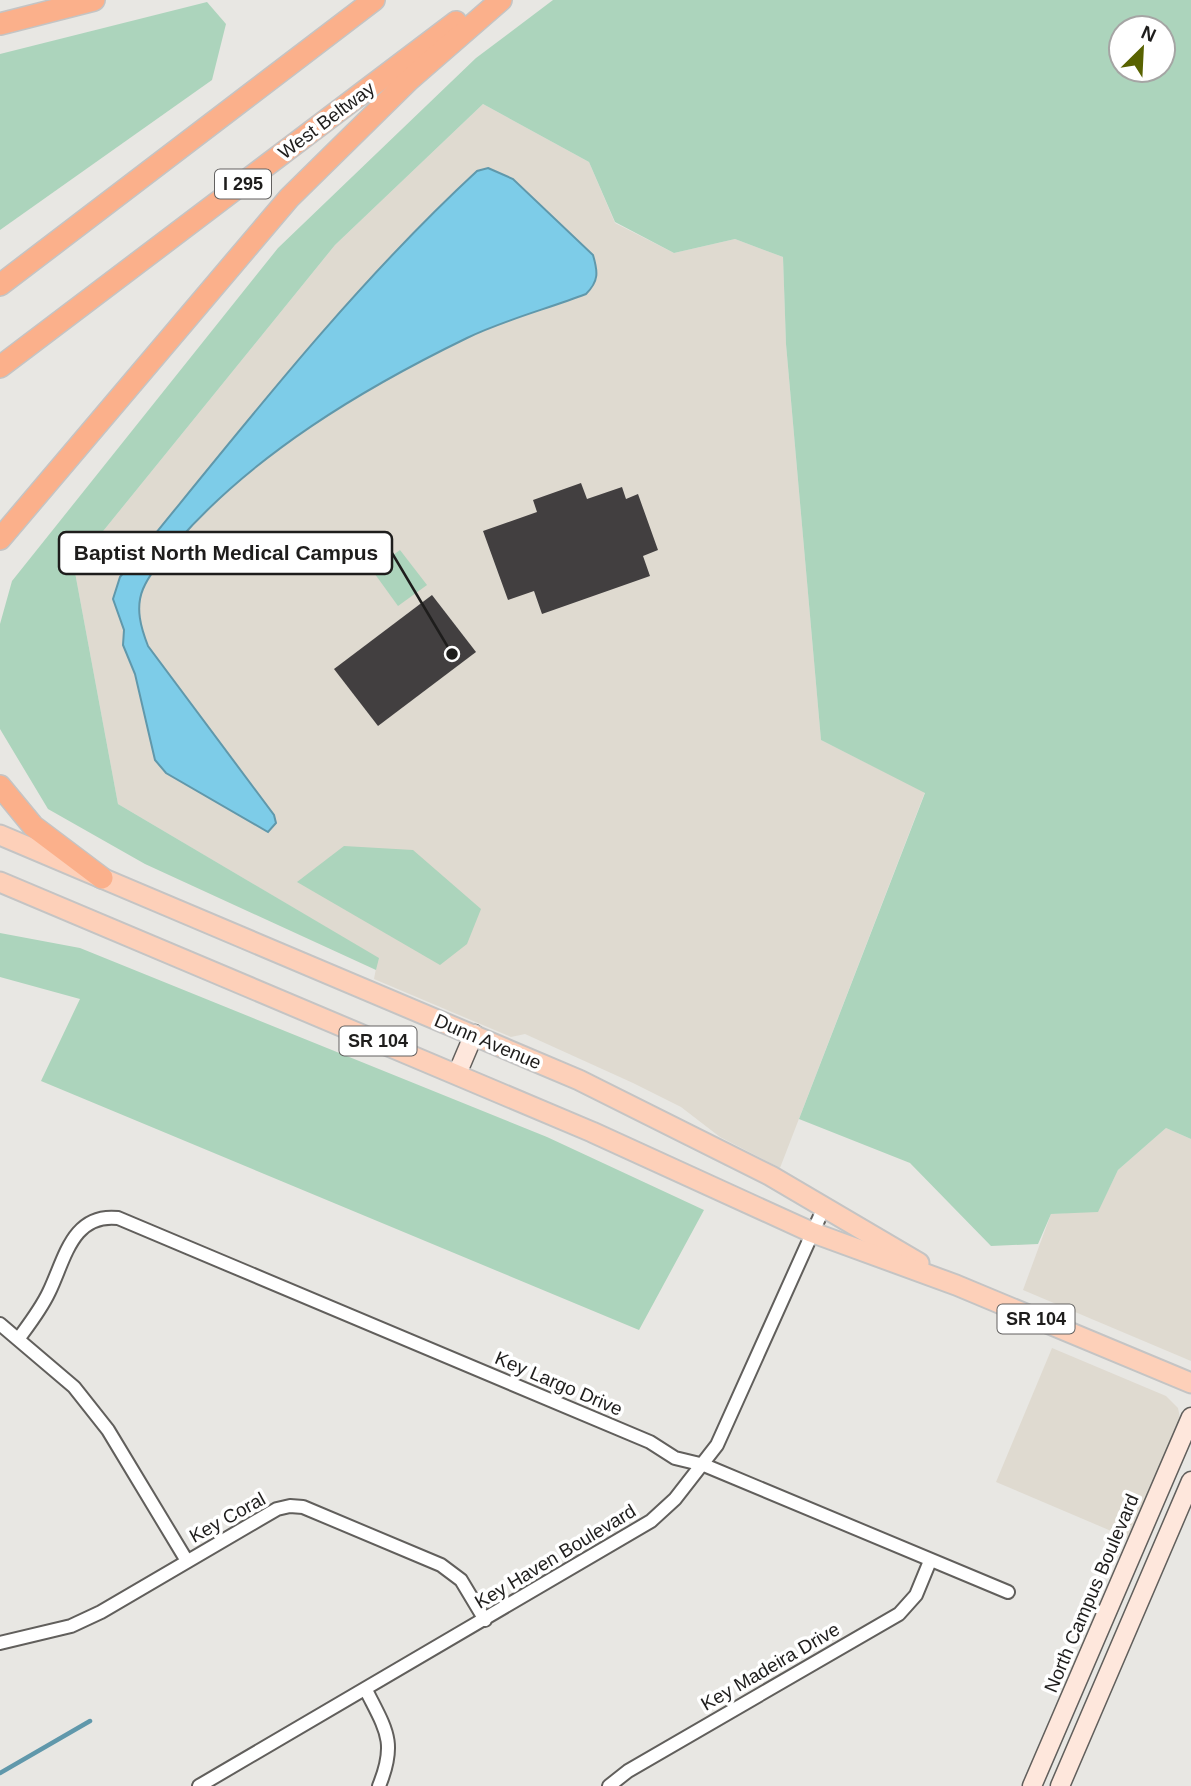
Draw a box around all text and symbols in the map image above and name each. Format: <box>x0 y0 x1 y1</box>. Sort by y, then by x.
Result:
north arrow <box>1107 14 1177 84</box>
text: N <box>1138 22 1159 46</box>
street label: West Beltway <box>274 77 379 163</box>
road number: I 295 <box>215 169 271 198</box>
callout: Baptist North Medical Campus <box>59 532 392 574</box>
text: Baptist North Medical Campus <box>74 541 378 564</box>
street label: Dunn Avenue <box>431 1010 544 1073</box>
road number: SR 104 <box>340 1026 416 1056</box>
road number: SR 104 <box>998 1304 1074 1334</box>
street label: Key Largo Drive <box>492 1347 626 1420</box>
street label: Key Coral <box>186 1488 269 1547</box>
street label: North Campus Boulevard <box>1040 1491 1143 1695</box>
street label: Key Haven Boulevard <box>471 1500 639 1613</box>
street label: Key Madeira Drive <box>697 1618 843 1715</box>

